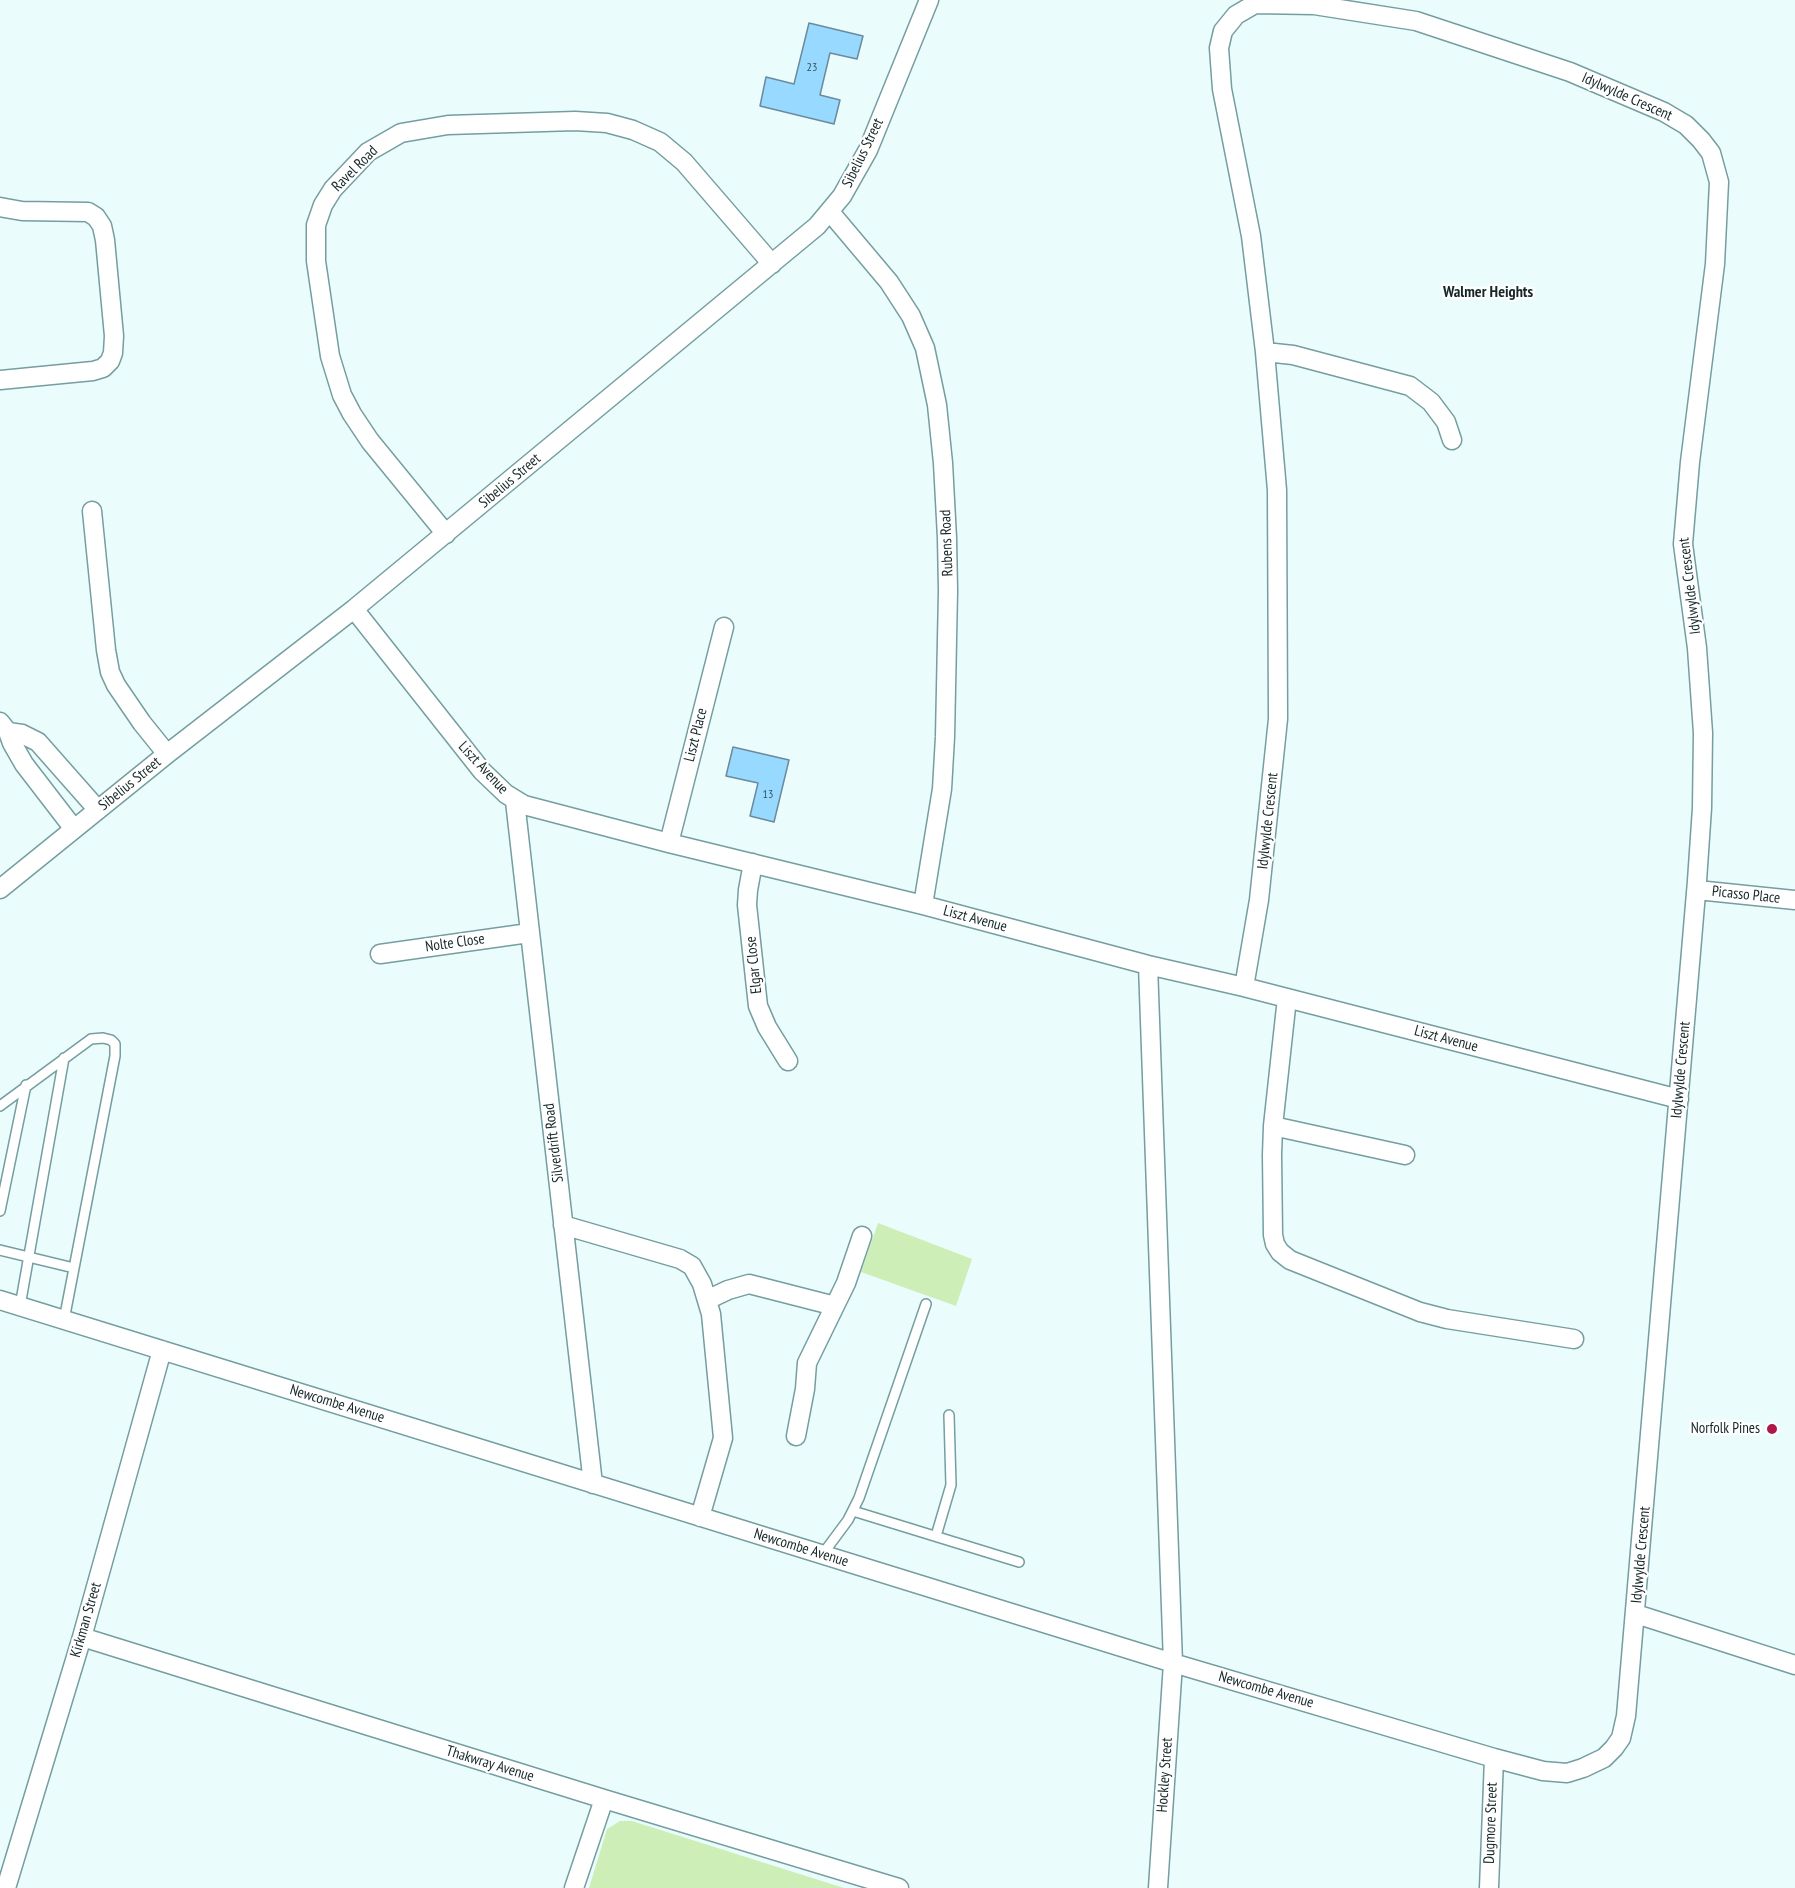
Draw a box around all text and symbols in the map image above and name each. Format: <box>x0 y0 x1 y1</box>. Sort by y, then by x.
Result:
house number: 23 <box>807 61 817 75</box>
street label: Idylwylde Crescent <box>1579 69 1675 125</box>
street label: Sibelius Street <box>838 115 888 191</box>
street label: Ravel Road <box>328 142 382 196</box>
district label: Walmer Heights <box>1443 282 1533 302</box>
street label: Sibelius Street <box>476 450 544 512</box>
street label: Rubens Road <box>937 509 957 577</box>
street label: Idylwylde Crescent <box>1675 537 1705 635</box>
street label: Liszt Place <box>681 706 711 764</box>
street label: Liszt Avenue <box>454 738 512 798</box>
street label: Sibelius Street <box>95 753 165 815</box>
street label: Idylwylde Crescent <box>1254 772 1282 870</box>
house number: 13 <box>763 788 773 802</box>
street label: Picasso Place <box>1711 882 1781 908</box>
street label: Liszt Avenue <box>941 902 1009 936</box>
street label: Nolte Close <box>424 930 486 956</box>
street label: Elgar Close <box>742 935 766 995</box>
street label: Idylwylde Crescent <box>1668 1021 1694 1119</box>
street label: Liszt Avenue <box>1412 1022 1480 1056</box>
street label: Silverdrift Road <box>540 1102 568 1184</box>
street label: Newcombe Avenue <box>288 1381 386 1427</box>
place label: Norfolk Pines <box>1691 1420 1760 1438</box>
marker: Norfolk Pines <box>1765 1422 1779 1436</box>
street label: Idylwylde Crescent <box>1628 1506 1654 1604</box>
street label: Newcombe Avenue <box>752 1525 850 1571</box>
street label: Kirkman Street <box>67 1580 105 1660</box>
street label: Newcombe Avenue <box>1216 1668 1316 1712</box>
street label: Hockley Street <box>1153 1737 1177 1813</box>
street label: Thakwray Avenue <box>444 1742 536 1786</box>
street label: Dugmore Street <box>1481 1782 1501 1864</box>

